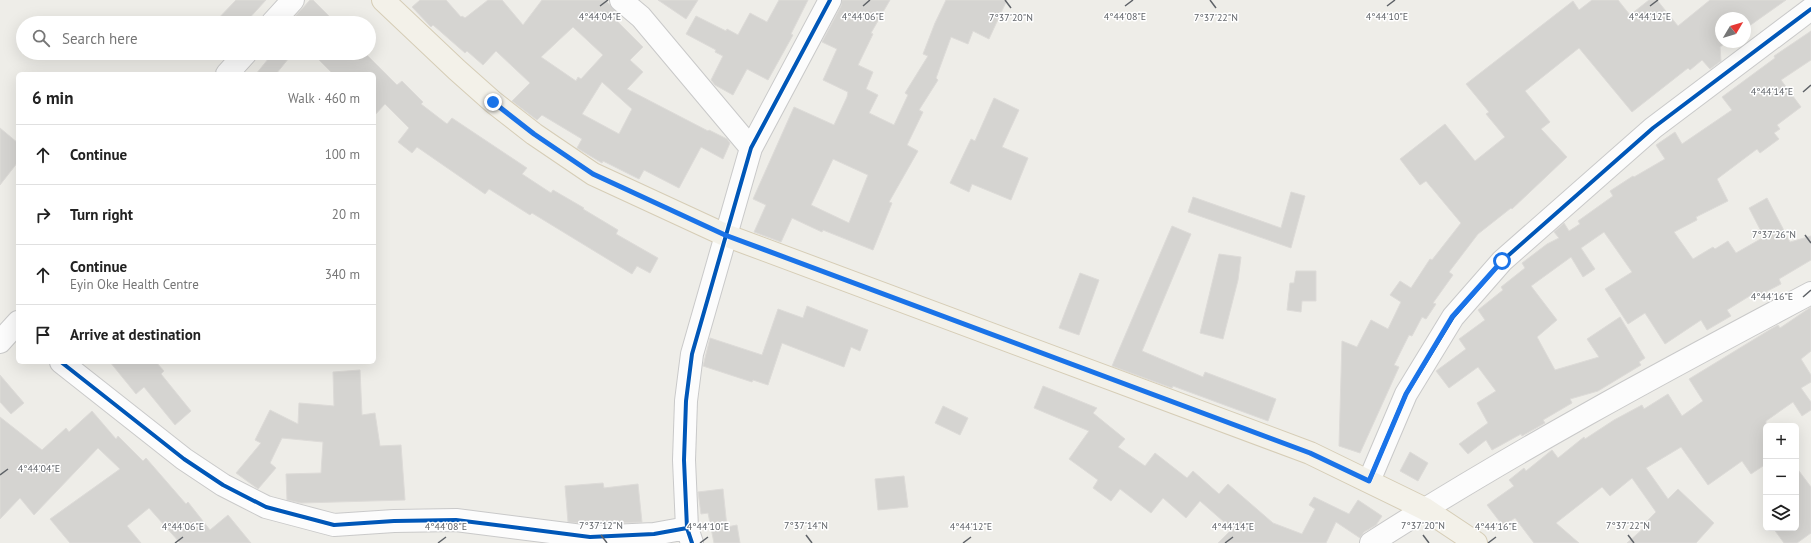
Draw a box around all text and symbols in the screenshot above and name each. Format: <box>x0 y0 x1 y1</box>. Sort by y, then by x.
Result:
text: 4°44'04"E <box>579 10 621 23</box>
text: 4°44'06"E <box>842 10 884 23</box>
text: 4°44'08"E <box>1104 10 1146 23</box>
text: 4°44'10"E <box>1366 10 1408 23</box>
text: 4°44'12"E <box>1629 10 1671 23</box>
text: 7°37'20"N <box>989 11 1033 24</box>
text: 7°37'22"N <box>1194 11 1238 24</box>
north arrow <box>1715 12 1751 48</box>
search box <box>16 16 376 60</box>
icon: search <box>30 27 52 49</box>
text: Search here <box>62 29 138 48</box>
text: 4°44'14"E <box>1751 85 1793 98</box>
text: 6 min <box>32 87 73 109</box>
text: Walk · 460 m <box>288 90 360 107</box>
route end <box>484 93 502 111</box>
icon: ahead <box>32 144 54 166</box>
text: Continue <box>70 145 127 164</box>
text: 100 m <box>325 146 360 163</box>
icon: right <box>32 204 54 226</box>
text: Turn right <box>70 205 133 224</box>
text: 20 m <box>332 206 360 223</box>
text: 7°37'26"N <box>1752 228 1796 241</box>
route start <box>1493 252 1511 270</box>
text: Continue <box>70 257 127 276</box>
icon: ahead <box>32 264 54 286</box>
text: 340 m <box>325 266 360 283</box>
text: Eyin Oke Health Centre <box>70 276 199 293</box>
text: 4°44'16"E <box>1751 290 1793 303</box>
icon: arrive <box>32 324 54 346</box>
text: Arrive at destination <box>70 325 201 344</box>
map controls <box>1763 423 1799 531</box>
button: + <box>1763 423 1799 459</box>
button: − <box>1763 459 1799 495</box>
text: 4°44'04"E <box>18 462 60 475</box>
button: layers <box>1763 495 1799 531</box>
text: 7°37'12"N <box>579 519 623 532</box>
text: 7°37'14"N <box>784 519 828 532</box>
text: 7°37'20"N <box>1401 519 1445 532</box>
text: 7°37'22"N <box>1606 519 1650 532</box>
text: 4°44'06"E <box>162 520 204 533</box>
text: 4°44'08"E <box>425 520 467 533</box>
text: 4°44'10"E <box>687 520 729 533</box>
text: 4°44'12"E <box>950 520 992 533</box>
text: 4°44'14"E <box>1212 520 1254 533</box>
text: 4°44'16"E <box>1475 520 1517 533</box>

